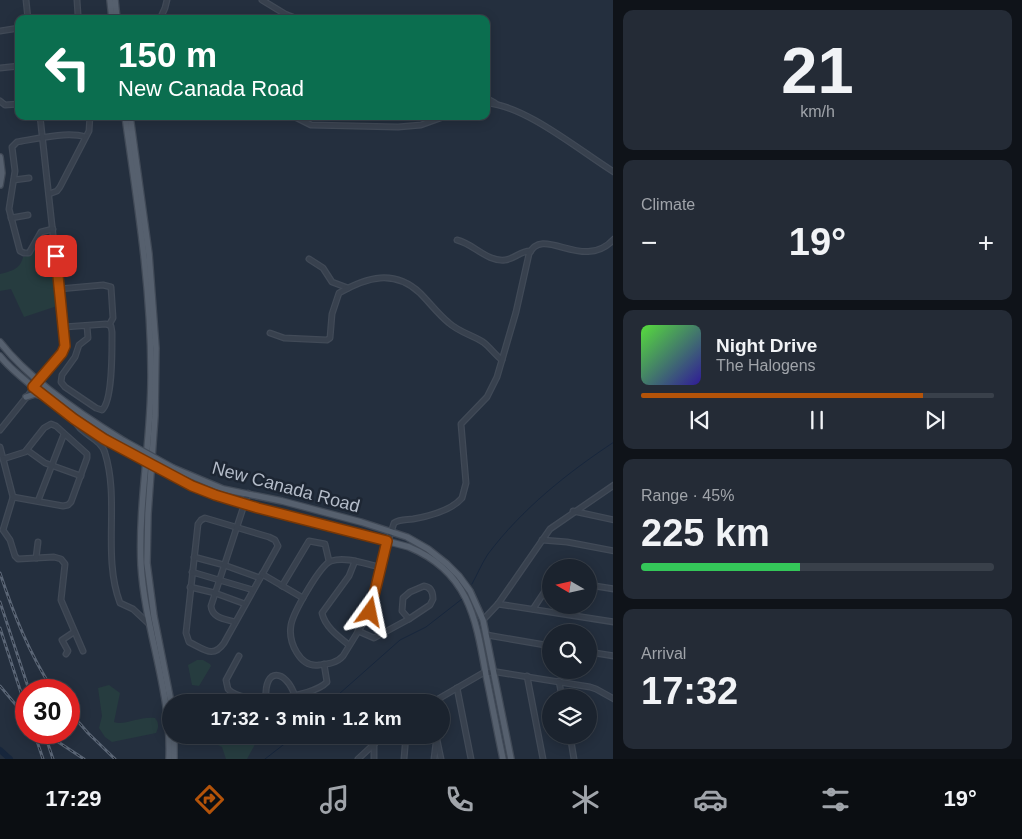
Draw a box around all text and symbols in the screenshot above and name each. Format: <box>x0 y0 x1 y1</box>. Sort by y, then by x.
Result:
text: 21 <box>781 34 854 107</box>
icon: left <box>35 35 100 100</box>
text: 150 m <box>118 35 217 74</box>
text: New Canada Road <box>118 76 304 101</box>
text: km/h <box>800 103 835 120</box>
text: Climate <box>641 196 695 213</box>
text: 19° <box>789 221 846 263</box>
text: − <box>641 227 657 258</box>
text: + <box>978 227 994 258</box>
pin <box>35 235 77 277</box>
icon: arrive <box>42 242 70 270</box>
text: Night Drive <box>716 335 817 356</box>
text: The Halogens <box>716 357 816 374</box>
icon: previous <box>686 406 714 434</box>
icon: pause <box>803 406 831 434</box>
icon: next <box>921 406 949 434</box>
street label: New Canada Road <box>210 458 362 516</box>
text: Range · 45% <box>641 487 734 504</box>
text: 225 km <box>641 512 770 554</box>
north arrow <box>542 559 598 614</box>
map controls <box>542 559 597 744</box>
position arrow <box>343 585 395 637</box>
button: search <box>542 624 597 679</box>
text: Arrival <box>641 645 686 662</box>
text: 17:32 <box>641 670 738 712</box>
speed limit sign: 30 <box>15 679 80 744</box>
button: layers <box>542 689 597 744</box>
text: 17:32 · 3 min · 1.2 km <box>210 708 402 729</box>
icon: directions <box>192 782 227 817</box>
icon: music <box>317 782 352 817</box>
icon: phone <box>442 782 477 817</box>
icon: climate <box>568 782 603 817</box>
icon: car <box>693 782 728 817</box>
icon: filters <box>818 782 853 817</box>
text: 17:29 <box>45 786 101 811</box>
text: 19° <box>944 786 977 811</box>

